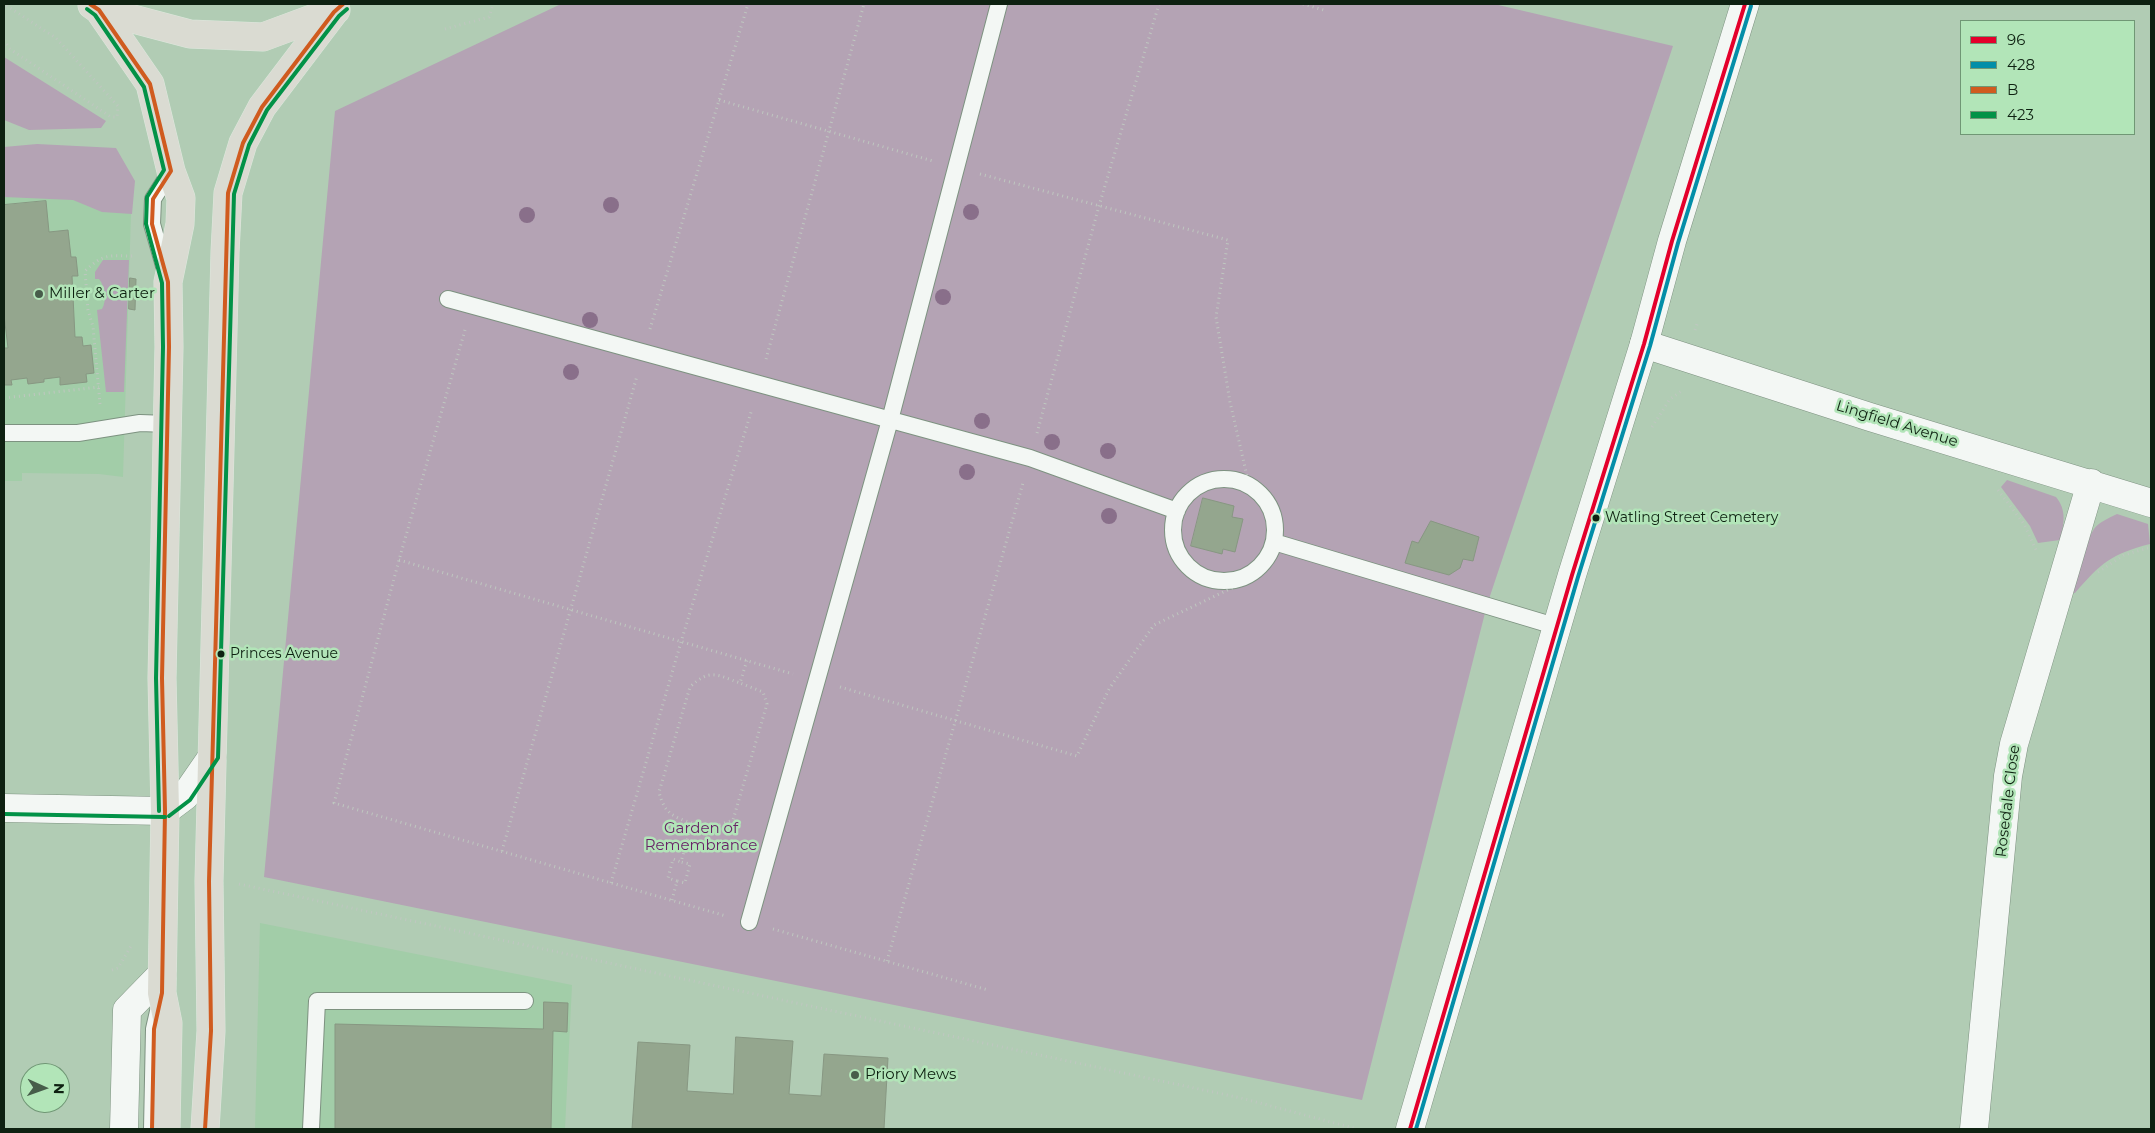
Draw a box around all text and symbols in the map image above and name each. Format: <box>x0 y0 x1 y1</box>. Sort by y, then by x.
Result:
legend <box>1960 20 2135 135</box>
text: 96 <box>2007 30 2025 49</box>
text: 428 <box>2007 55 2035 74</box>
text: B <box>2007 80 2018 99</box>
text: 423 <box>2007 105 2034 124</box>
place label: Miller & Carter <box>49 285 155 303</box>
marker: Miller & Carter <box>33 288 45 300</box>
street label: Lingfield Avenue <box>1834 397 1960 451</box>
place label: Watling Street Cemetery <box>1605 510 1778 526</box>
marker: Watling Street Cemetery <box>1591 513 1601 523</box>
place label: Princes Avenue <box>230 646 338 662</box>
marker: Princes Avenue <box>216 649 226 659</box>
street label: Rosedale Close <box>1992 744 2024 858</box>
park label: Garden of Remembrance <box>645 820 757 855</box>
north arrow <box>20 1063 70 1113</box>
place label: Priory Mews <box>865 1066 956 1084</box>
marker: Priory Mews <box>849 1069 861 1081</box>
text: N <box>50 1083 68 1094</box>

